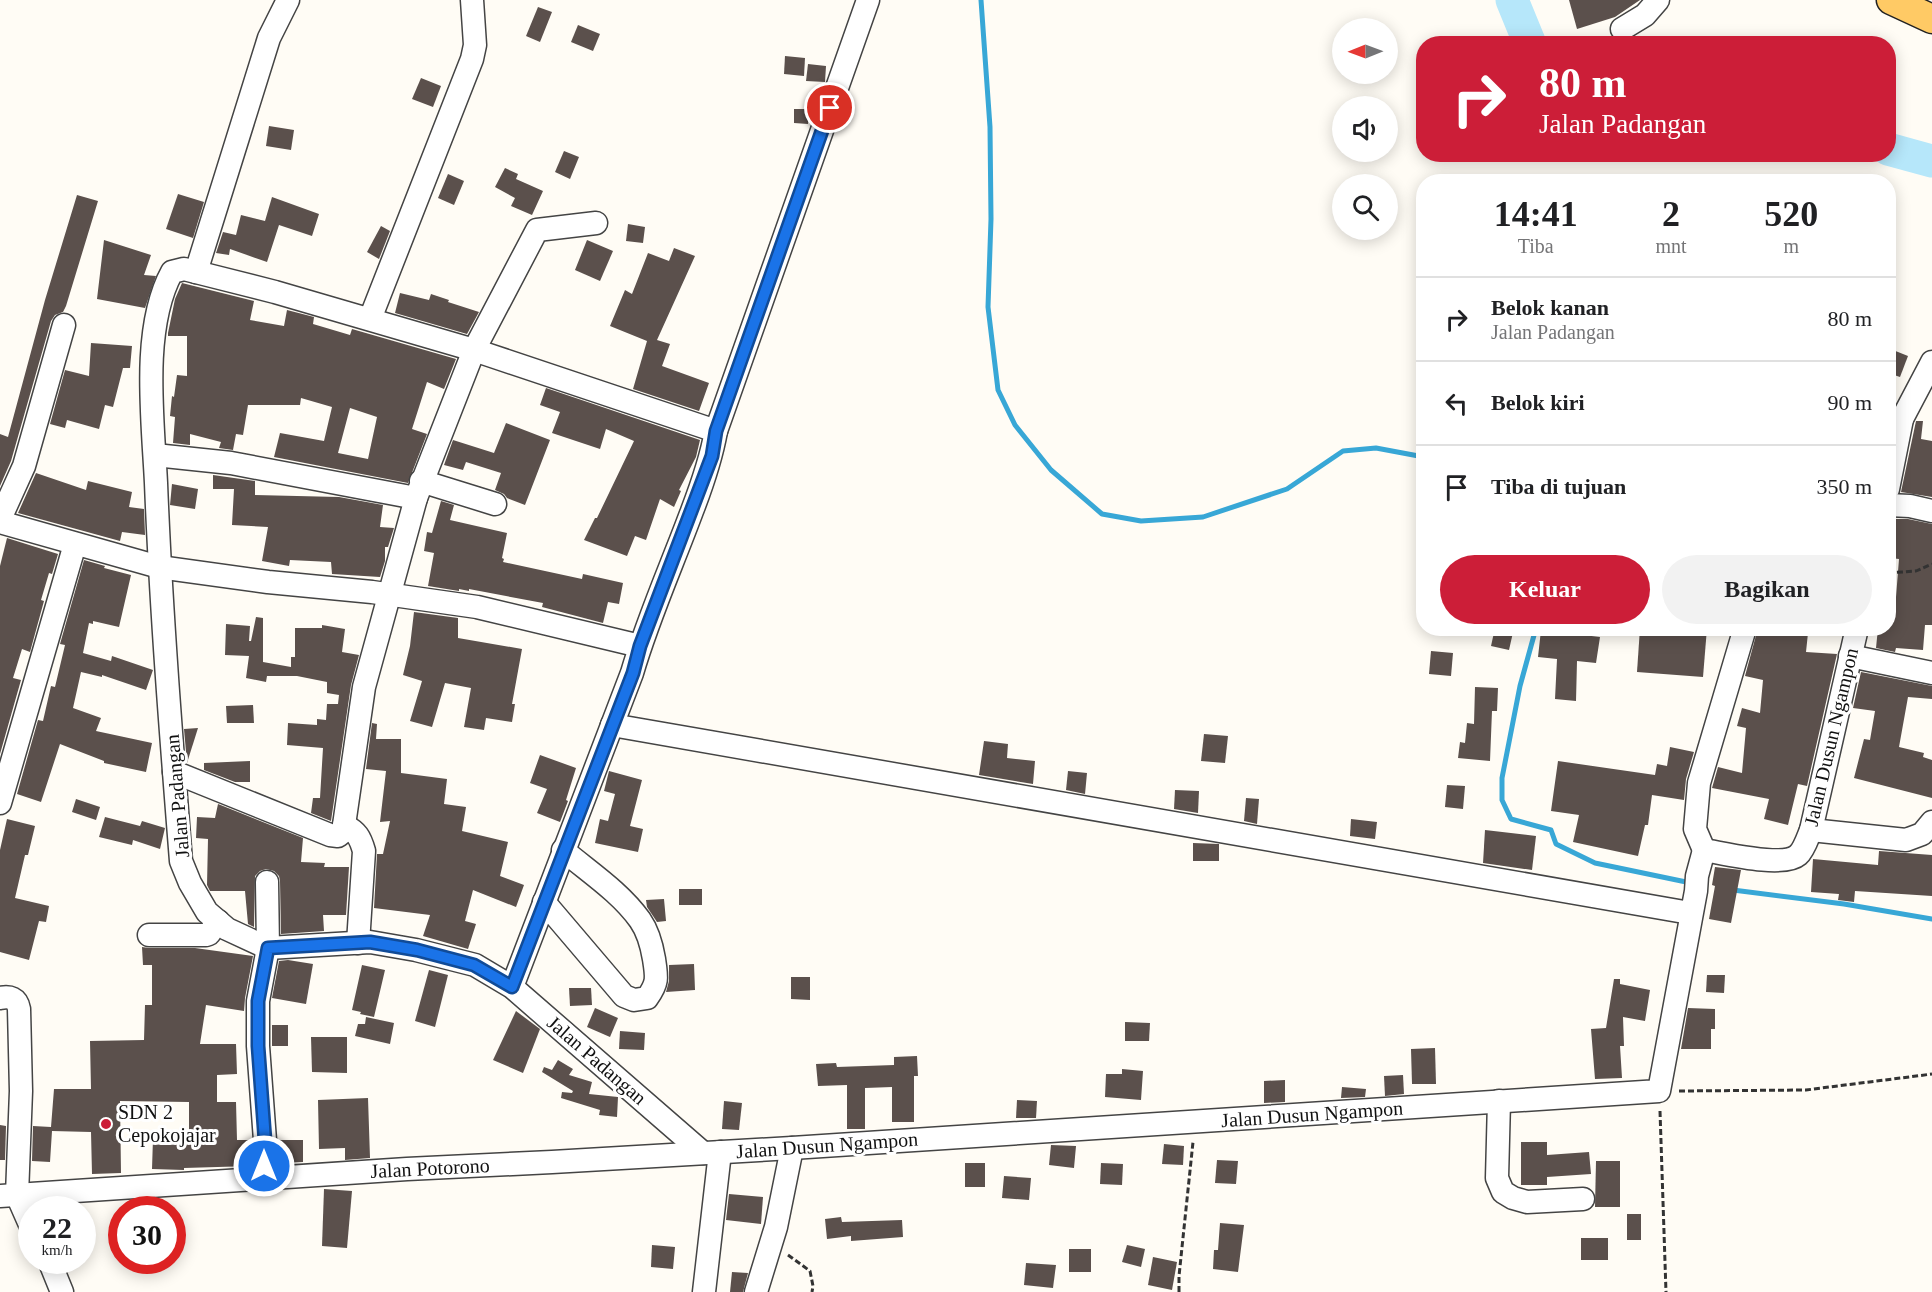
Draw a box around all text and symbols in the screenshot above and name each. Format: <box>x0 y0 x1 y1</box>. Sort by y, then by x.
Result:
north arrow <box>1332 18 1398 84</box>
map controls <box>1332 18 1398 240</box>
icon: right <box>1440 60 1518 138</box>
text: 80 m <box>1539 60 1627 106</box>
pin <box>804 82 855 133</box>
icon: arrive <box>813 91 846 124</box>
button: sound <box>1332 96 1398 162</box>
text: Jalan Padangan <box>1539 109 1706 139</box>
button: search <box>1332 174 1398 240</box>
text: 14:41 <box>1494 194 1578 234</box>
text: 2 <box>1662 194 1680 234</box>
text: 520 <box>1764 194 1818 234</box>
text: Tiba <box>1518 235 1554 257</box>
text: mnt <box>1655 235 1687 257</box>
text: m <box>1784 235 1799 257</box>
text: Belok kanan <box>1491 295 1609 320</box>
icon: right <box>1440 303 1473 336</box>
text: 80 m <box>1827 306 1872 331</box>
text: Jalan Padangan <box>1491 321 1615 343</box>
icon: left <box>1440 387 1473 420</box>
text: Belok kiri <box>1491 390 1585 415</box>
text: 90 m <box>1827 390 1872 415</box>
icon: arrive <box>1440 471 1473 504</box>
text: Tiba di tujuan <box>1491 474 1626 499</box>
text: 350 m <box>1816 474 1872 499</box>
button: Keluar <box>1440 555 1650 624</box>
button: Bagikan <box>1662 555 1872 624</box>
street label: Jalan Dusun Ngampon <box>1800 646 1863 828</box>
street label: Jalan Padangan <box>161 733 194 859</box>
street label: Jalan Padangan <box>542 1011 651 1110</box>
street label: Jalan Dusun Ngampon <box>1220 1097 1404 1132</box>
place label: SDN 2 Cepokojajar <box>118 1101 216 1147</box>
marker: SDN 2 Cepokojajar <box>99 1117 113 1131</box>
street label: Jalan Dusun Ngampon <box>735 1128 919 1163</box>
position arrow <box>232 1134 296 1198</box>
street label: Jalan Potorono <box>370 1154 490 1182</box>
speed limit sign: 30 <box>108 1196 186 1274</box>
text: 22 <box>42 1211 72 1244</box>
text: km/h <box>42 1242 72 1258</box>

